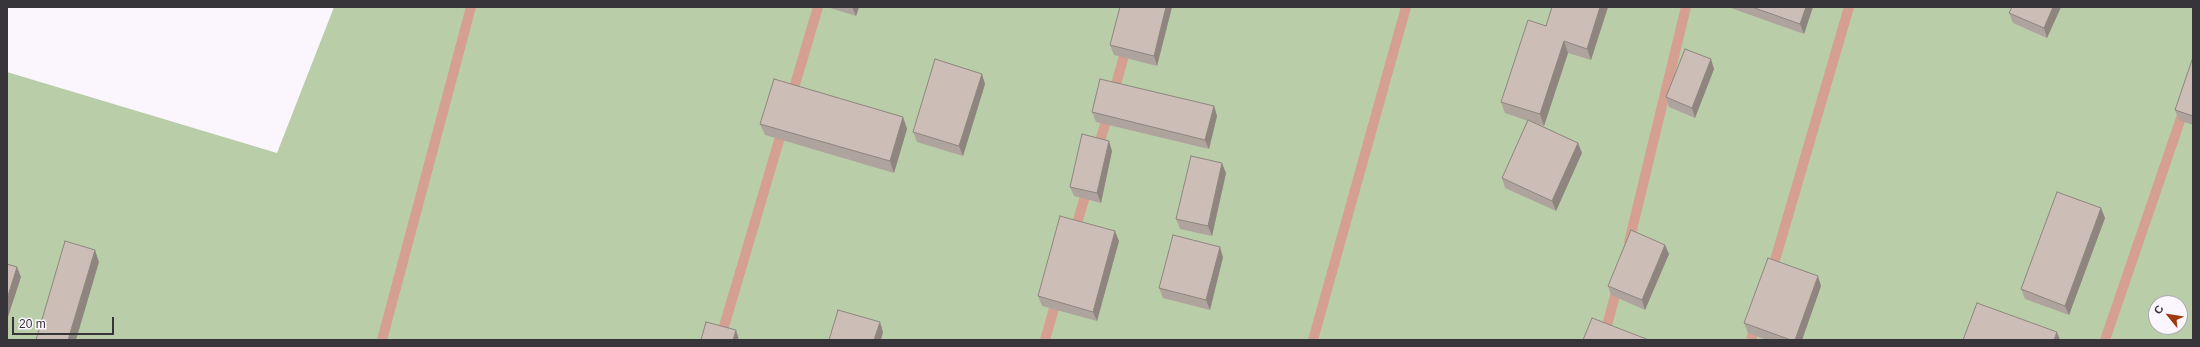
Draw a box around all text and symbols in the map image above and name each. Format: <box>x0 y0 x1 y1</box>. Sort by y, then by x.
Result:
north arrow <box>2148 295 2188 335</box>
text: С <box>2151 303 2166 316</box>
scale bar <box>14 309 116 335</box>
text: 20 m <box>19 317 46 331</box>

